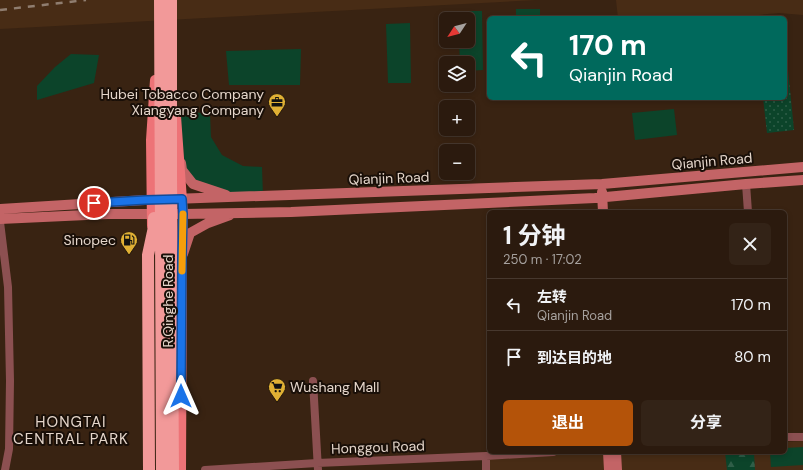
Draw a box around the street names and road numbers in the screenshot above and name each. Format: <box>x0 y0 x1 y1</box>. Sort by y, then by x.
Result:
street label: Qianjin Road <box>671 149 753 173</box>
street label: Qianjin Road <box>348 168 430 188</box>
street label: R.Qinghe Road <box>159 254 177 348</box>
street label: Honggou Road <box>331 436 425 458</box>

